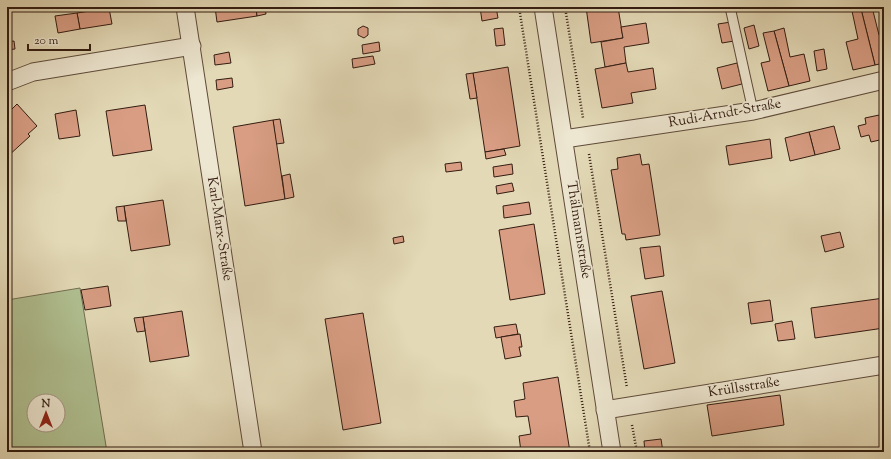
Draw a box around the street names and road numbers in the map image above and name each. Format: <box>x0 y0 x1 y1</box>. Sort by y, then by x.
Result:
street label: Rudi-Arndt-Straße <box>667 94 783 134</box>
street label: Karl-Marx-Straße <box>201 175 237 283</box>
street label: Thälmannstraße <box>560 180 596 280</box>
street label: Krüllsstraße <box>707 372 781 404</box>

